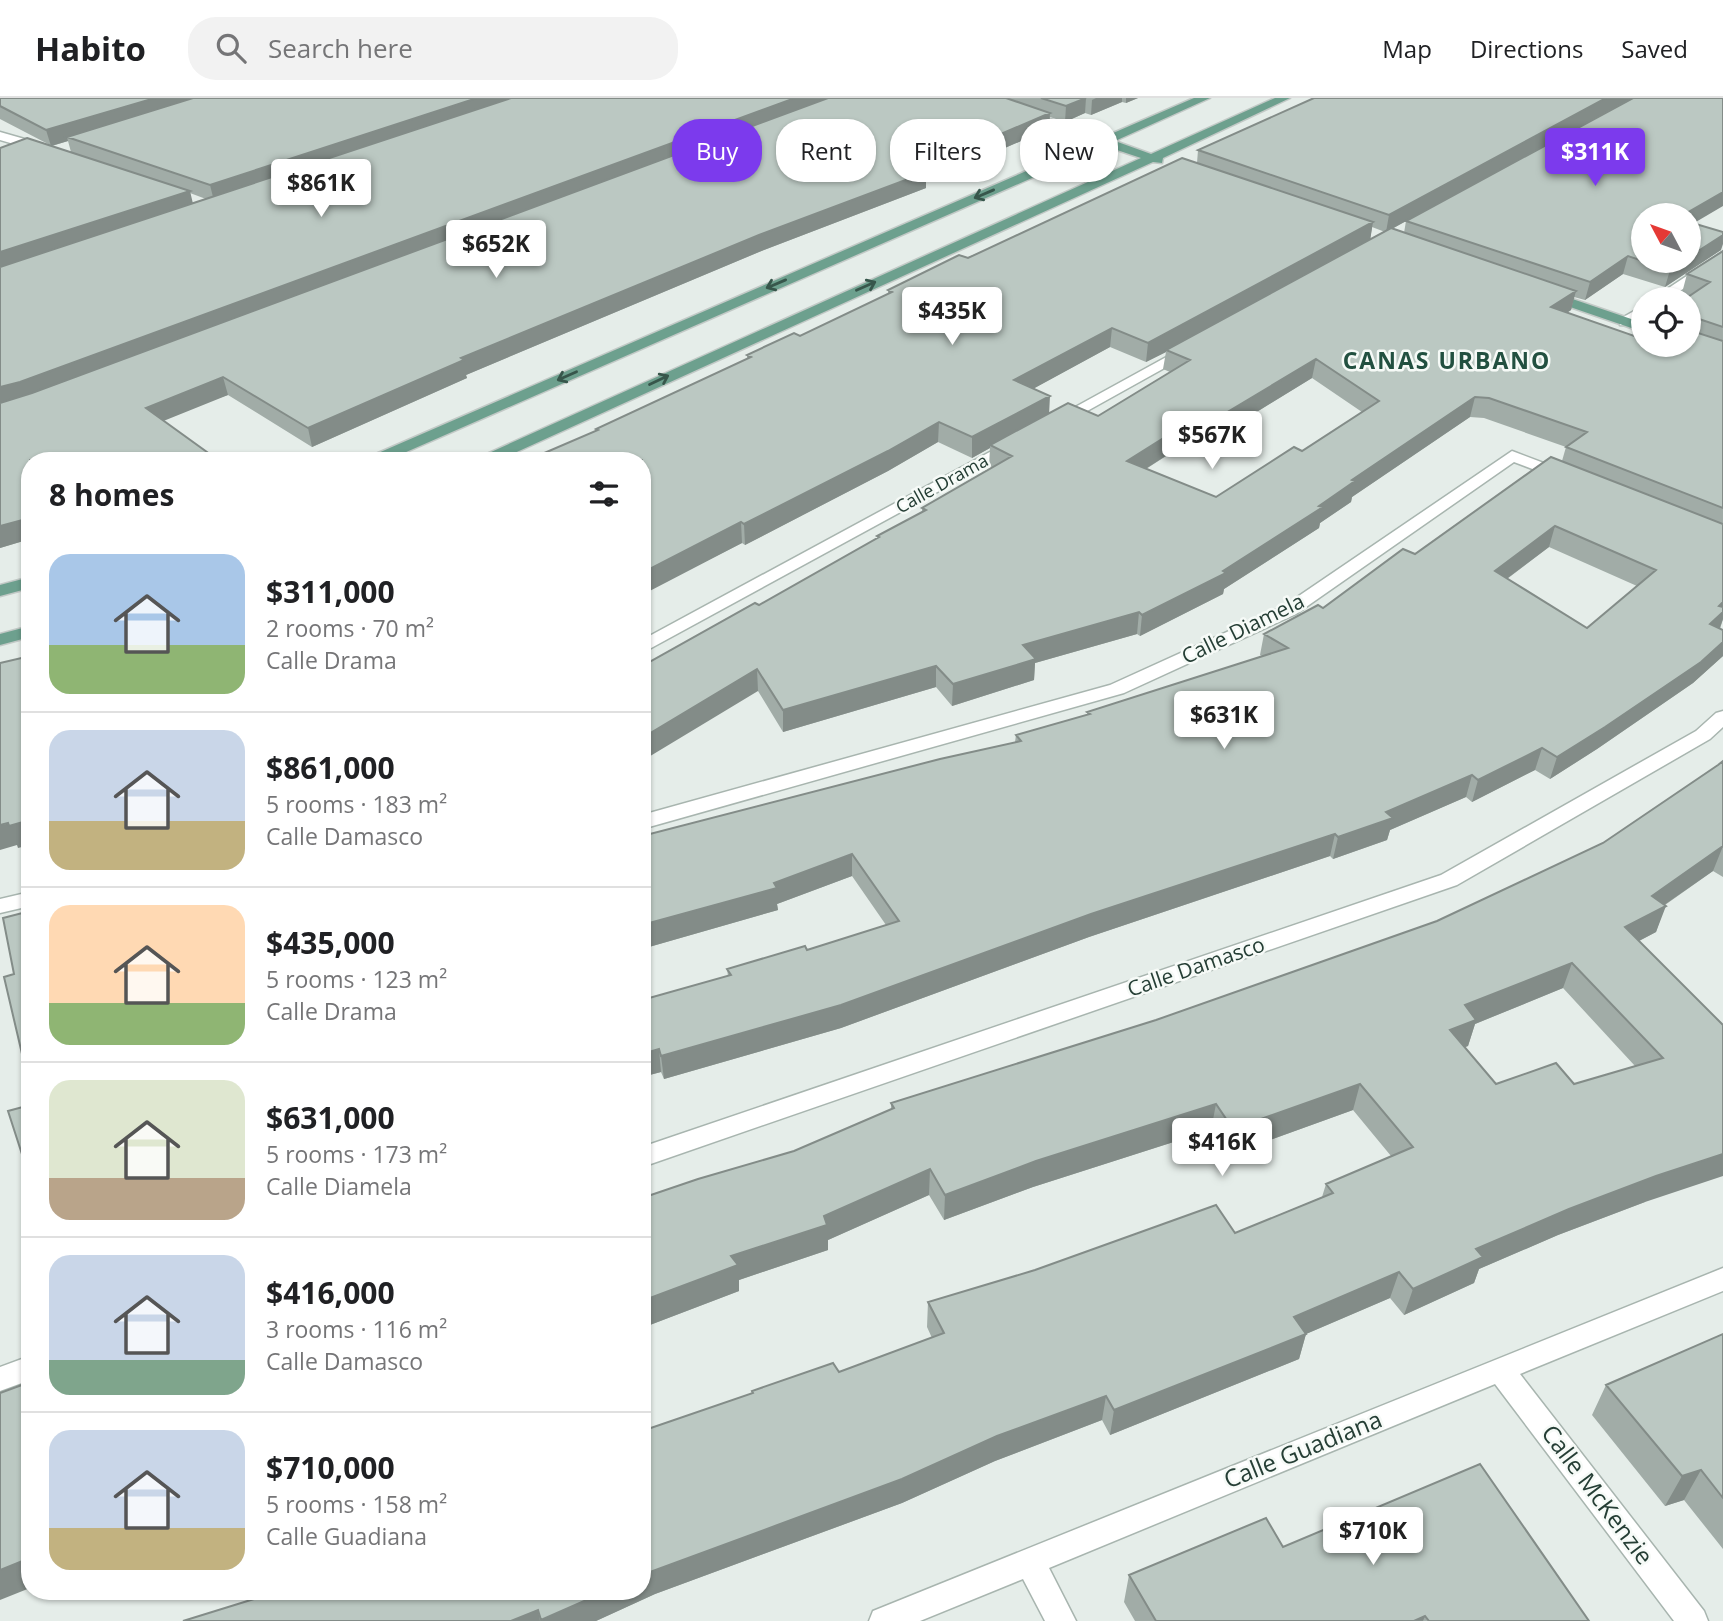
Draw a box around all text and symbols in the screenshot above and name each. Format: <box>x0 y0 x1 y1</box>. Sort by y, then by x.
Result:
search box <box>188 17 678 80</box>
text: Habito <box>35 26 146 71</box>
icon: search <box>212 29 250 67</box>
text: Search here <box>268 30 413 66</box>
text: Map <box>1382 32 1432 65</box>
text: Directions <box>1470 32 1583 65</box>
text: Saved <box>1621 32 1688 65</box>
chip: Buy <box>672 119 762 182</box>
chip: Rent <box>776 119 876 182</box>
chip: Filters <box>890 119 1006 182</box>
chip: New <box>1020 119 1118 182</box>
pin: $311K <box>1546 129 1644 188</box>
text: $311K <box>1561 135 1629 167</box>
pin: $861K <box>272 159 370 219</box>
text: $861K <box>287 166 355 198</box>
one-way arrow <box>974 189 996 202</box>
north arrow <box>1631 203 1701 273</box>
map controls <box>1631 203 1701 357</box>
pin: $652K <box>447 220 545 280</box>
text: $652K <box>462 227 530 259</box>
one-way arrow <box>765 279 787 292</box>
one-way arrow <box>855 279 877 292</box>
button: locate <box>1631 287 1701 357</box>
pin: $435K <box>903 288 1001 347</box>
text: $435K <box>918 294 986 326</box>
district label: CANAS URBANO <box>1343 344 1551 376</box>
one-way arrow <box>557 370 578 383</box>
one-way arrow <box>648 373 669 386</box>
pin: $567K <box>1163 412 1261 471</box>
text: $567K <box>1178 418 1246 450</box>
street label: Calle Drama <box>891 448 992 518</box>
text: 8 homes <box>49 474 174 515</box>
icon: filters <box>585 475 623 513</box>
text: $311,000 <box>266 571 395 612</box>
icon: home <box>105 582 189 666</box>
street label: Calle Diamela <box>1177 586 1309 670</box>
text: 2 rooms · 70 m² <box>266 612 434 644</box>
text: Calle Drama <box>266 644 397 676</box>
pin: $631K <box>1175 692 1273 751</box>
text: $631K <box>1190 698 1258 730</box>
text: $861,000 <box>266 747 395 788</box>
icon: home <box>105 758 189 842</box>
text: 5 rooms · 183 m² <box>266 788 447 820</box>
text: Calle Damasco <box>266 820 423 852</box>
text: $435,000 <box>266 922 395 963</box>
street label: Calle Damasco <box>1123 929 1268 1003</box>
icon: home <box>105 933 189 1017</box>
text: 5 rooms · 123 m² <box>266 963 447 995</box>
text: Calle Drama <box>266 995 397 1027</box>
text: $631,000 <box>266 1097 395 1138</box>
icon: home <box>105 1108 189 1192</box>
pin: $416K <box>1173 1118 1271 1178</box>
text: $416K <box>1188 1125 1256 1157</box>
text: 5 rooms · 173 m² <box>266 1138 447 1170</box>
text: Calle Diamela <box>266 1170 412 1202</box>
text: $416,000 <box>266 1272 395 1313</box>
icon: home <box>105 1283 189 1367</box>
text: 3 rooms · 116 m² <box>266 1313 447 1345</box>
text: Calle Damasco <box>266 1345 423 1377</box>
street label: Calle Guadiana <box>1218 1402 1386 1495</box>
street label: Calle McKenzie <box>1535 1417 1662 1571</box>
text: $710,000 <box>266 1447 395 1488</box>
icon: home <box>105 1458 189 1542</box>
text: 5 rooms · 158 m² <box>266 1488 447 1520</box>
pin: $710K <box>1324 1508 1422 1567</box>
text: $710K <box>1339 1514 1407 1546</box>
text: Calle Guadiana <box>266 1520 427 1552</box>

